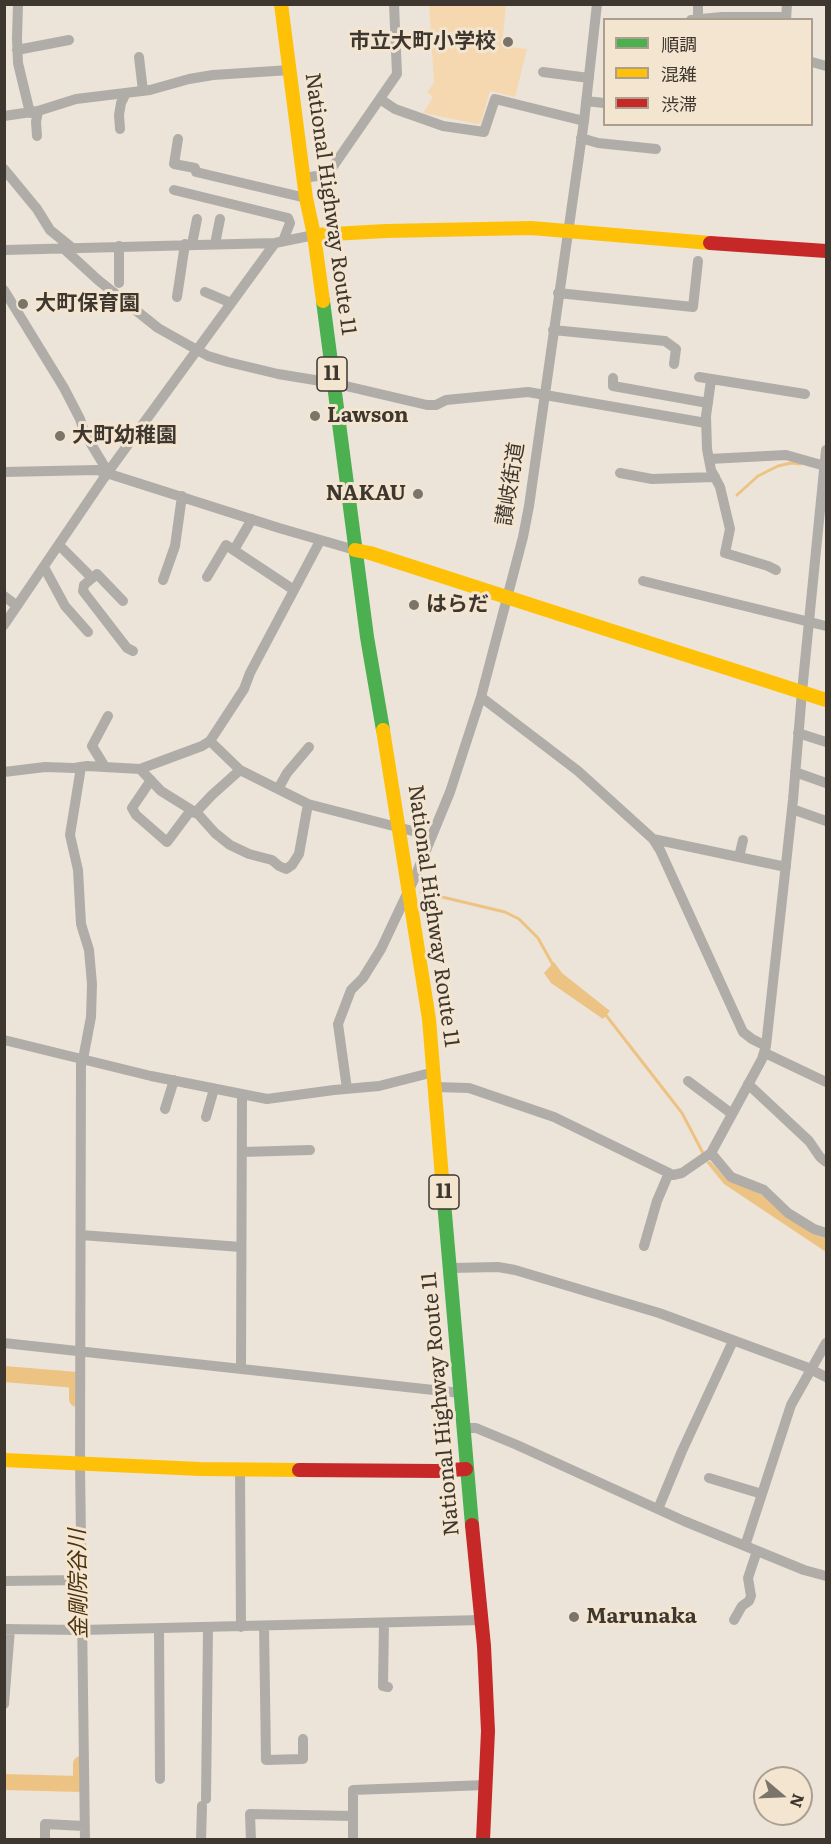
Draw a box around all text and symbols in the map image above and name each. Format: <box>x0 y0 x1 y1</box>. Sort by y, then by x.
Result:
legend <box>603 18 813 126</box>
place label: 市立大町小学校 <box>349 29 496 55</box>
text: 順調 <box>661 30 697 57</box>
marker: 市立大町小学校 <box>501 35 515 49</box>
text: 混雑 <box>661 60 697 87</box>
street label: National Highway Route 11 <box>299 71 361 337</box>
text: 渋滞 <box>661 90 697 117</box>
place label: 大町保育園 <box>35 291 140 317</box>
marker: 大町保育園 <box>16 297 30 311</box>
road number: 11 <box>317 357 347 391</box>
place label: Lawson <box>327 403 409 429</box>
marker: Lawson <box>308 409 322 423</box>
place label: 大町幼稚園 <box>72 423 177 449</box>
marker: 大町幼稚園 <box>53 429 67 443</box>
street label: 讃岐街道 <box>492 441 530 527</box>
place label: NAKAU <box>326 481 406 507</box>
marker: NAKAU <box>411 487 425 501</box>
place label: はらだ <box>426 592 489 618</box>
marker: はらだ <box>407 598 421 612</box>
street label: National Highway Route 11 <box>402 783 464 1049</box>
road number: 11 <box>429 1175 459 1209</box>
street label: National Highway Route 11 <box>417 1271 465 1537</box>
water label: 金剛院谷川 <box>65 1529 93 1639</box>
place label: Marunaka <box>586 1604 697 1630</box>
marker: Marunaka <box>567 1610 581 1624</box>
north arrow <box>753 1766 813 1826</box>
text: N <box>785 1791 812 1811</box>

